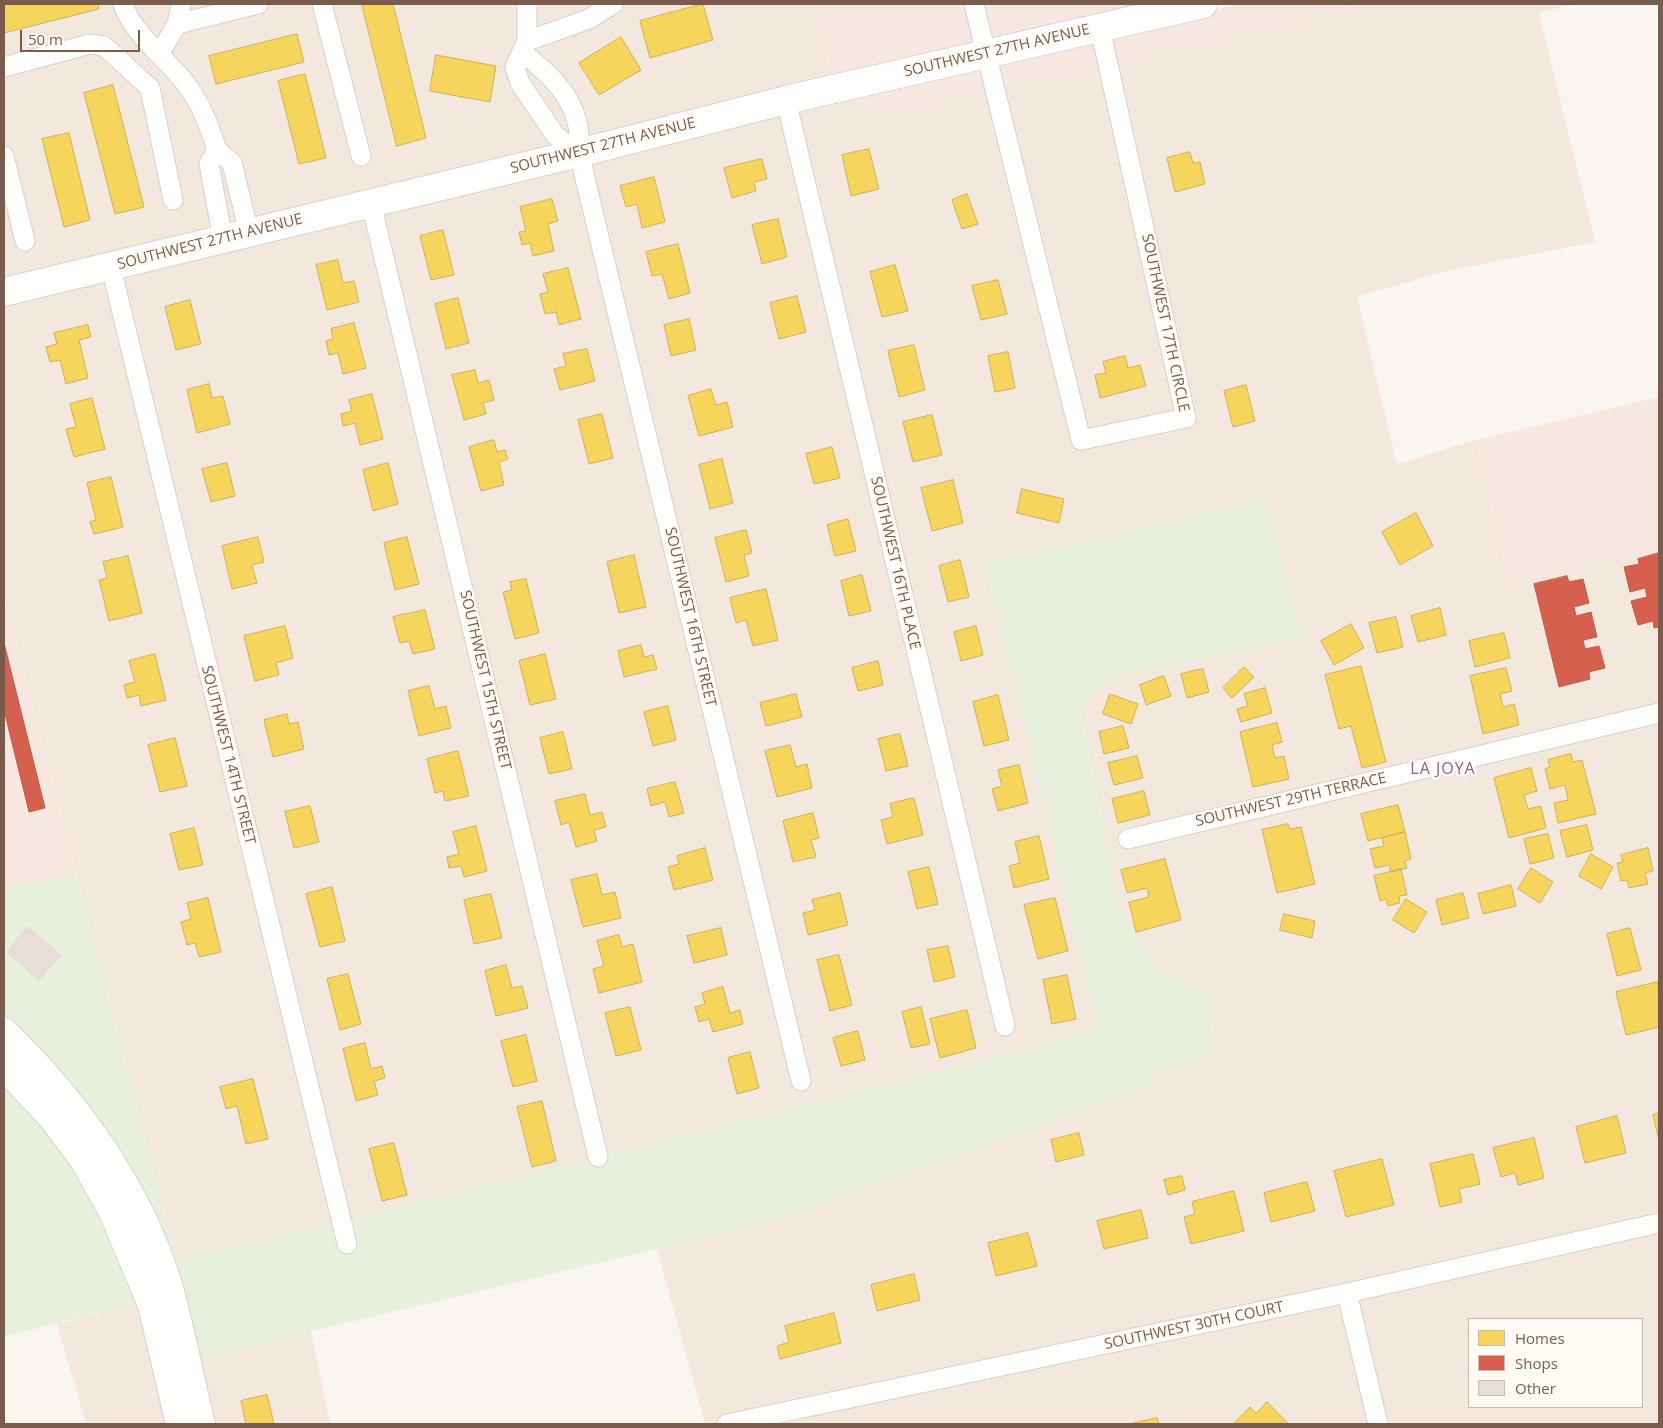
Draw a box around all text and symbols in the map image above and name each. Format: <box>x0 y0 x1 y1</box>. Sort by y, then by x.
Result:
scale bar <box>22 20 142 52</box>
street label: SOUTHWEST 27TH AVENUE <box>902 21 1092 81</box>
text: 50 m <box>28 29 63 49</box>
street label: SOUTHWEST 27TH AVENUE <box>508 114 698 178</box>
street label: SOUTHWEST 27TH AVENUE <box>115 210 305 274</box>
street label: SOUTHWEST 17TH CIRCLE <box>1137 232 1193 414</box>
street label: SOUTHWEST 16TH PLACE <box>866 475 924 651</box>
street label: SOUTHWEST 16TH STREET <box>661 525 719 709</box>
street label: SOUTHWEST 15TH STREET <box>456 588 514 772</box>
street label: SOUTHWEST 14TH STREET <box>197 664 259 846</box>
district label: LA JOYA <box>1409 759 1477 779</box>
street label: SOUTHWEST 29TH TERRACE <box>1194 769 1388 831</box>
street label: SOUTHWEST 30TH COURT <box>1103 1298 1285 1354</box>
legend <box>1468 1318 1643 1408</box>
text: Homes <box>1515 1328 1565 1348</box>
text: Shops <box>1515 1353 1558 1373</box>
text: Other <box>1515 1378 1556 1398</box>

